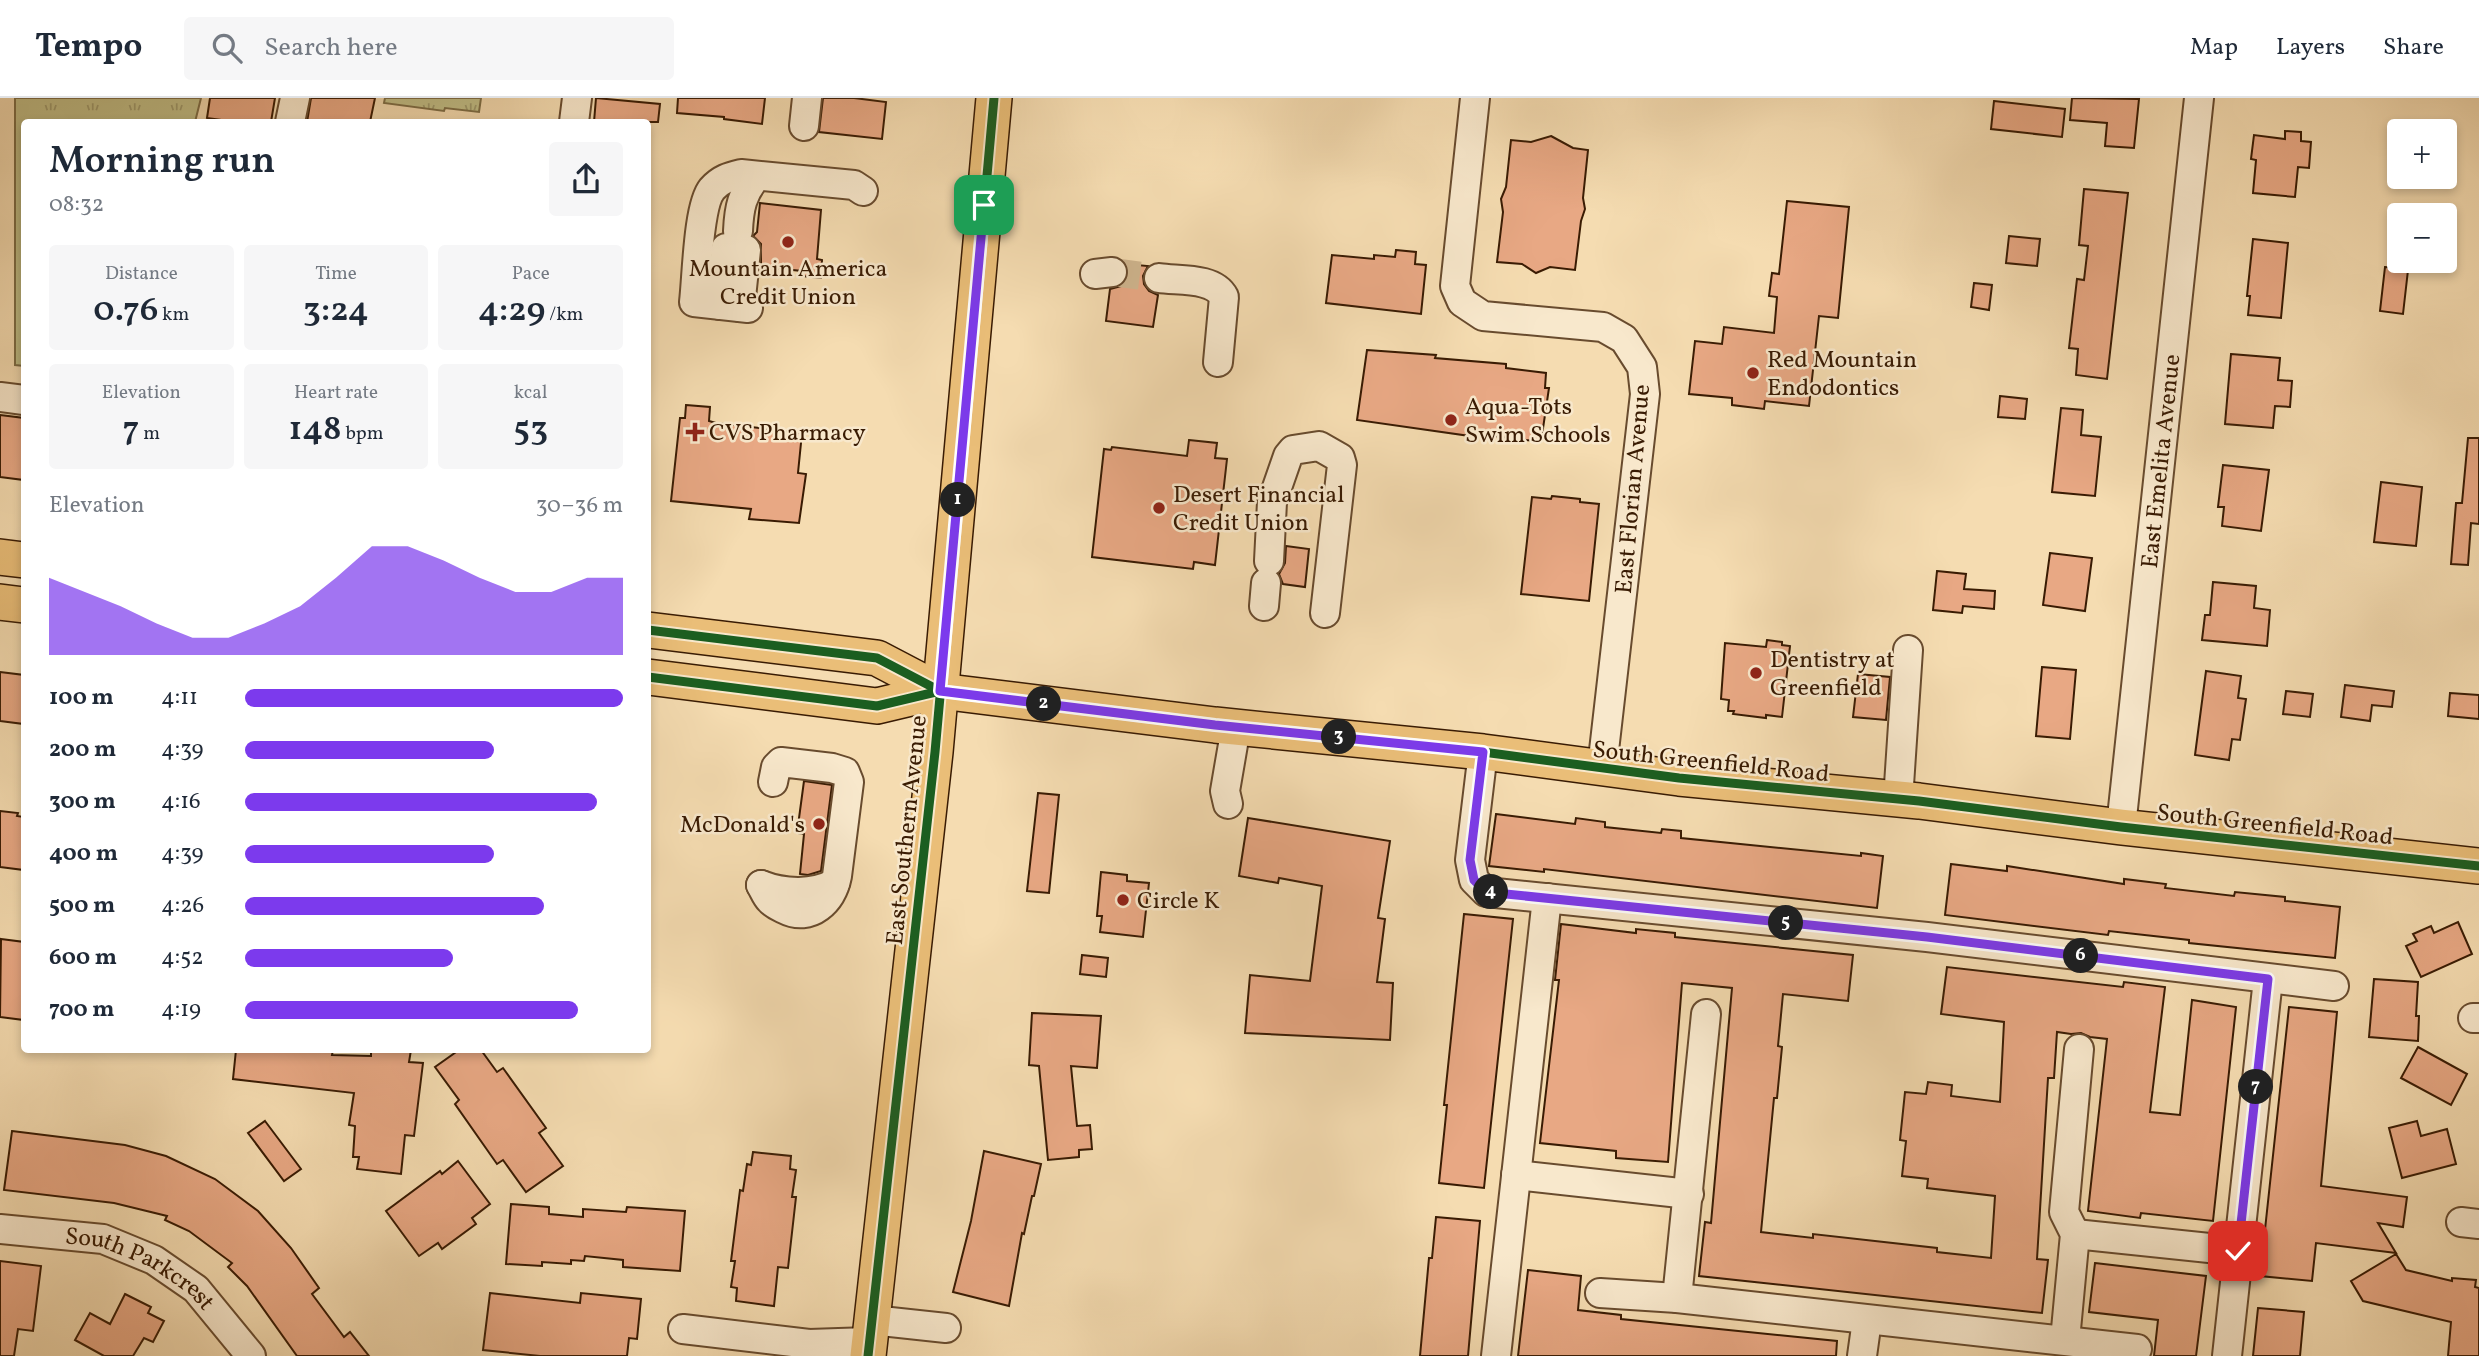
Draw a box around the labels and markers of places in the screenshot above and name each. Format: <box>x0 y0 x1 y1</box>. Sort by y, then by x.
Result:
pin <box>954 175 1014 235</box>
marker: Mountain America Credit Union <box>780 234 796 250</box>
place label: Mountain America Credit Union <box>689 253 887 315</box>
place label: Red Mountain Endodontics <box>1767 344 1917 406</box>
marker: Red Mountain Endodontics <box>1745 365 1761 381</box>
place label: Aqua-Tots Swim Schools <box>1465 391 1611 453</box>
marker: Aqua-Tots Swim Schools <box>1443 412 1459 428</box>
place label: CVS Pharmacy <box>709 417 866 451</box>
marker: CVS Pharmacy <box>687 424 703 440</box>
place label: Desert Financial Credit Union <box>1173 479 1344 541</box>
pin: 1 <box>940 482 976 518</box>
marker: Desert Financial Credit Union <box>1151 500 1167 516</box>
place label: Dentistry at Greenfield <box>1770 644 1895 706</box>
marker: Dentistry at Greenfield <box>1748 665 1764 681</box>
pin: 2 <box>1026 686 1062 722</box>
pin: 3 <box>1322 720 1356 754</box>
place label: McDonald's <box>680 809 805 843</box>
marker: McDonald's <box>811 816 827 832</box>
pin: 4 <box>1474 874 1508 910</box>
place label: Circle K <box>1137 885 1220 919</box>
marker: Circle K <box>1115 892 1131 908</box>
pin: 5 <box>1768 906 1803 940</box>
pin: 6 <box>2064 938 2098 974</box>
pin: 7 <box>2238 1070 2274 1104</box>
pin <box>2208 1221 2268 1281</box>

